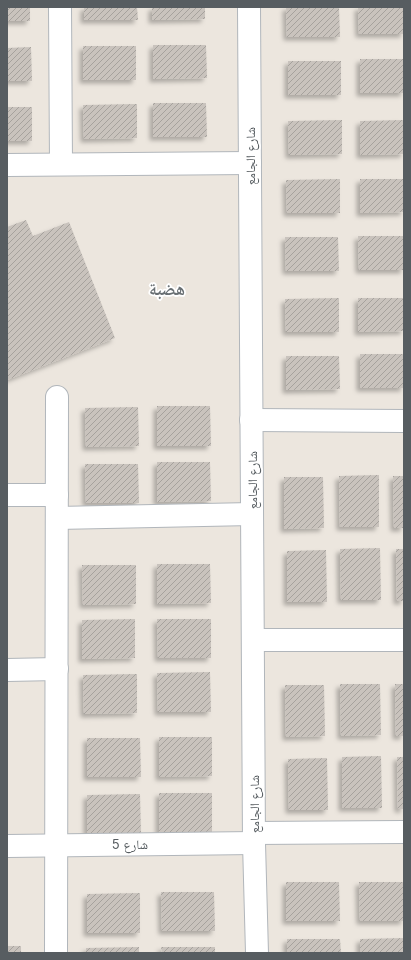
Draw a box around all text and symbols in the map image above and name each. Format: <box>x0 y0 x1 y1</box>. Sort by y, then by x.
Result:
street label: شارع الجامع <box>242 127 260 185</box>
district label: هضبة <box>149 279 185 300</box>
street label: شارع الجامع <box>244 451 262 509</box>
street label: شارع الجامع <box>246 775 264 833</box>
street label: شارع 5 <box>112 836 148 854</box>

